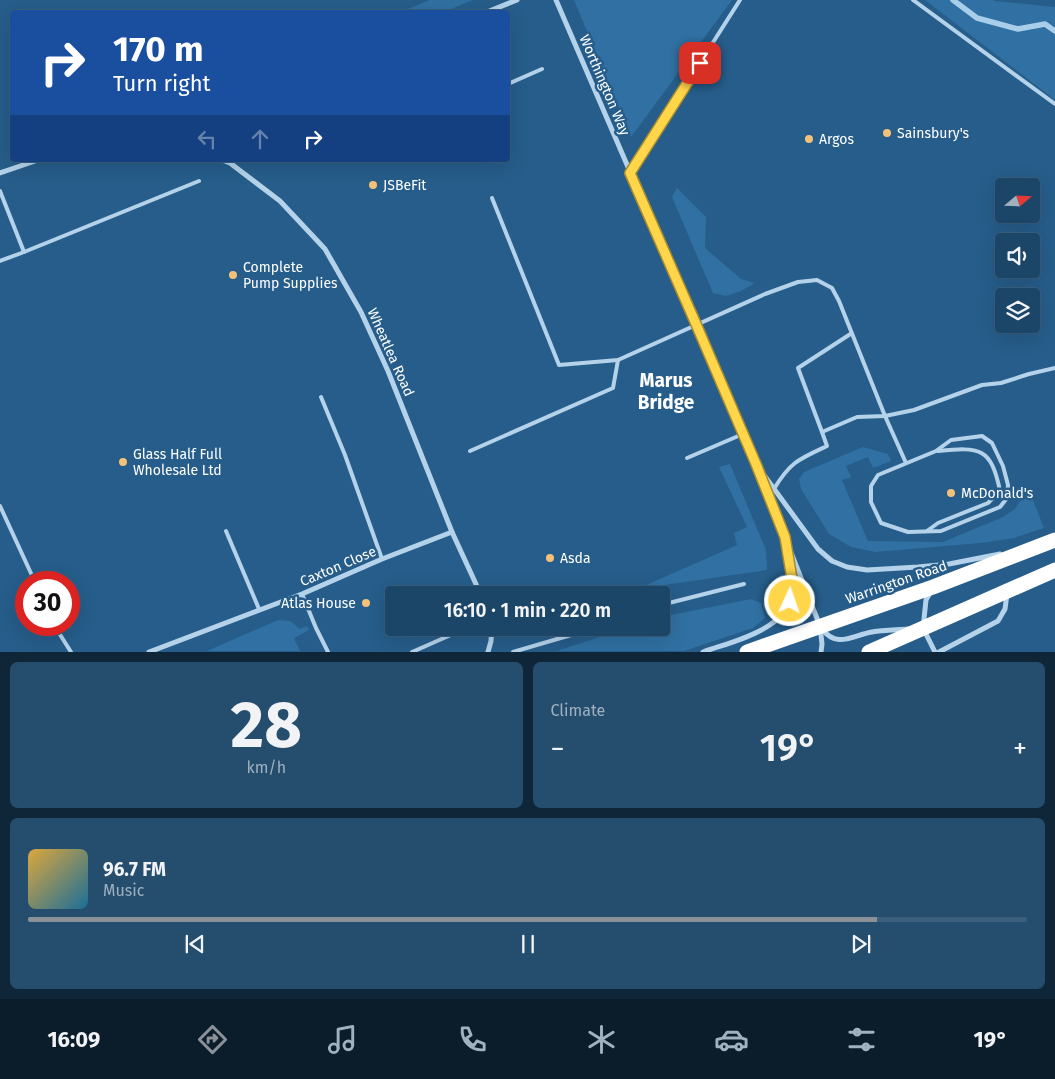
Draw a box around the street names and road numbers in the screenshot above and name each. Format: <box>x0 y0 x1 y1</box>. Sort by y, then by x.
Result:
street label: Worthington Way <box>576 32 634 138</box>
street label: Wheatlea Road <box>363 305 418 399</box>
street label: Caxton Close <box>298 543 379 590</box>
street label: Warrington Road <box>843 557 949 608</box>

